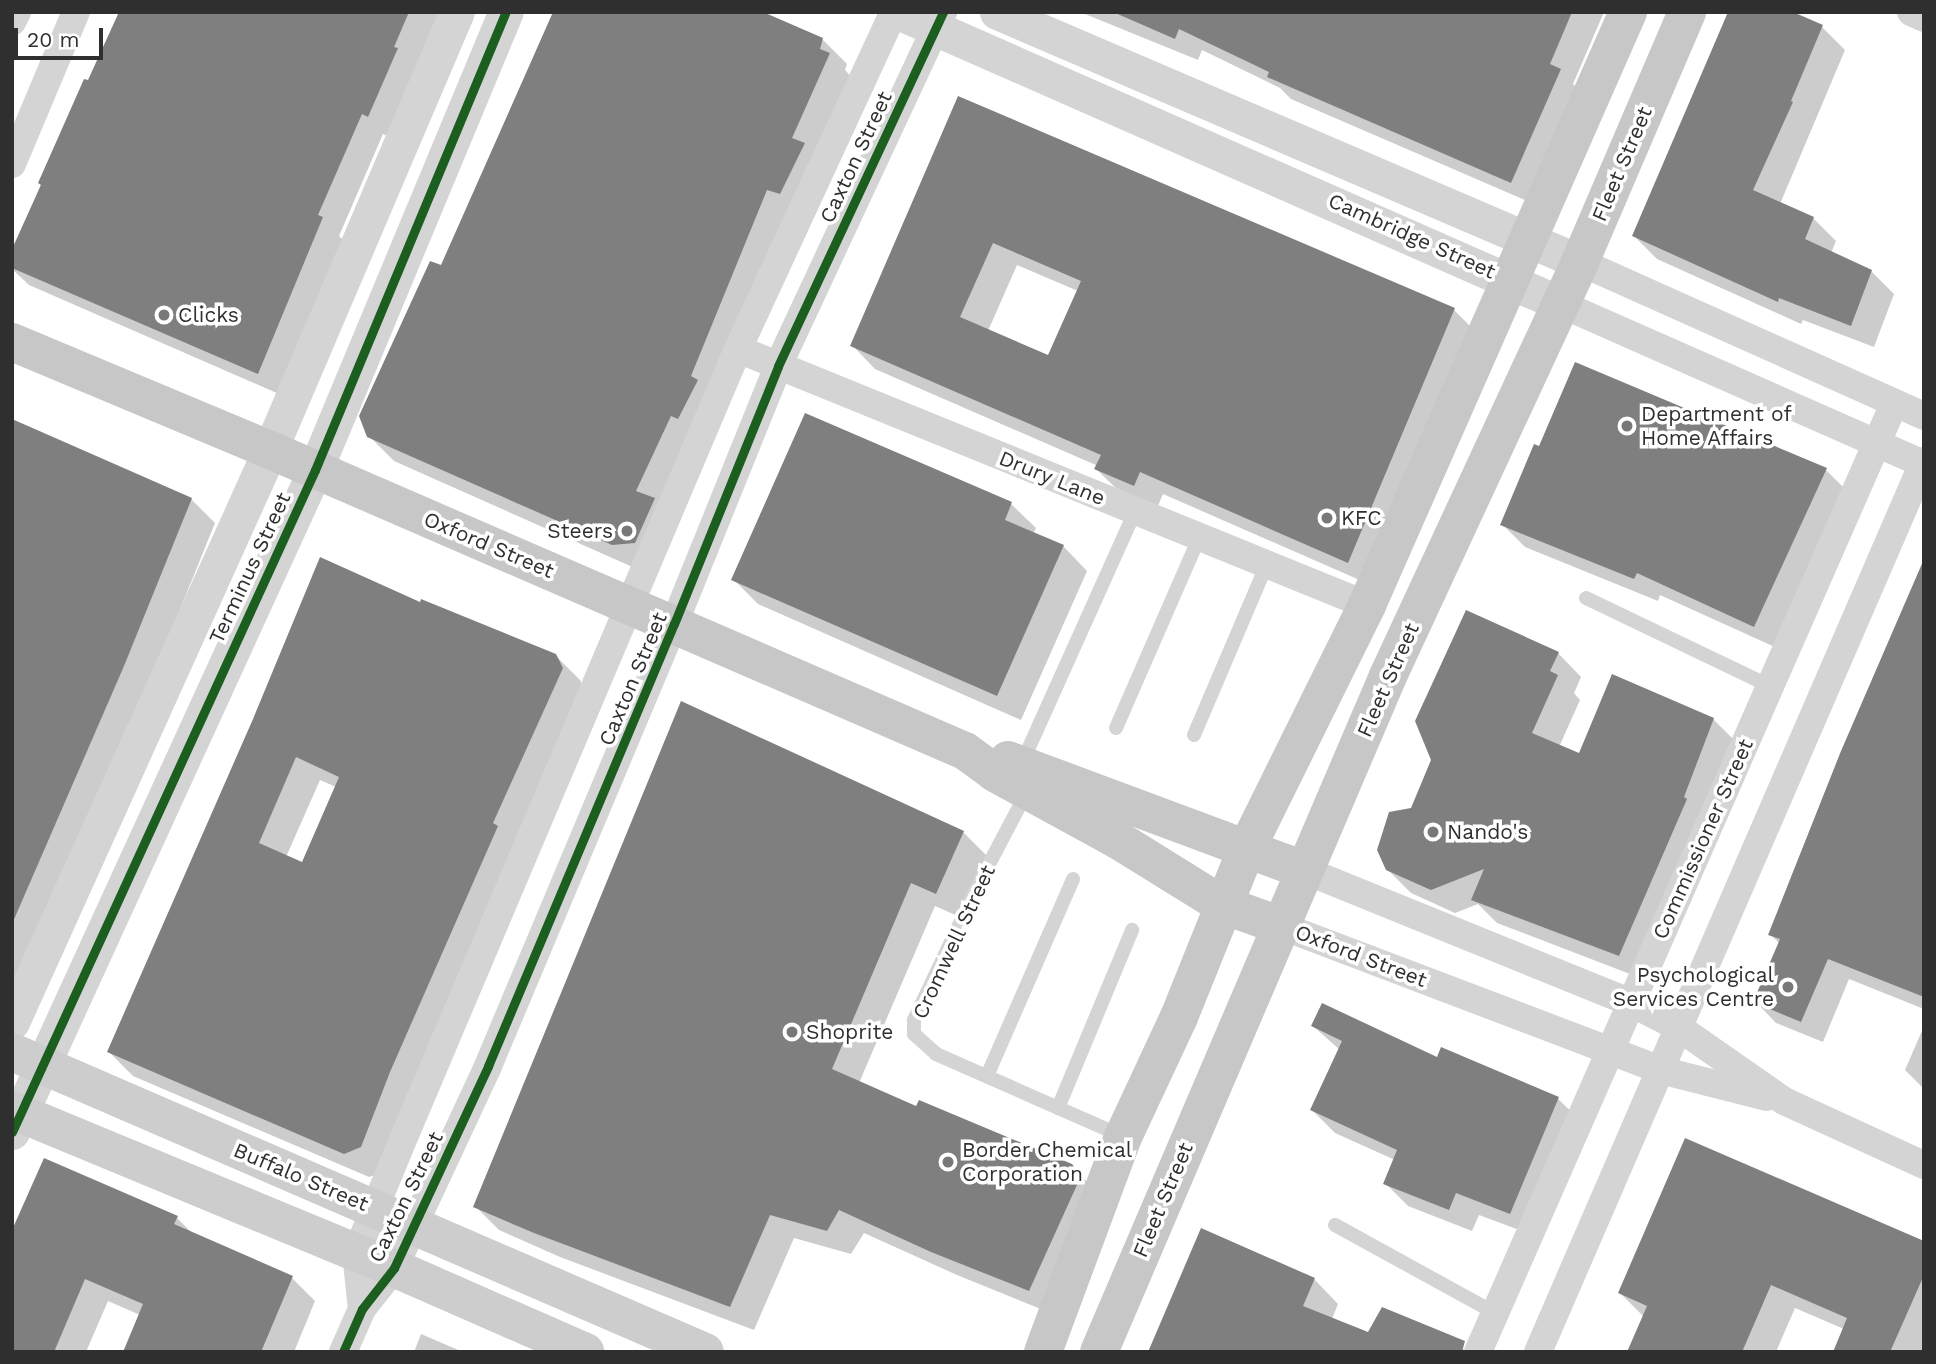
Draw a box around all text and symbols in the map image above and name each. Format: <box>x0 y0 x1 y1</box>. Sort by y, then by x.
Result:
scale bar <box>18 14 107 58</box>
text: 20 m <box>27 27 79 52</box>
street label: Caxton Street <box>815 87 897 227</box>
street label: Fleet Street <box>1587 103 1657 225</box>
street label: Cambridge Street <box>1324 188 1500 284</box>
place label: Clicks <box>178 302 239 328</box>
marker: Clicks <box>156 307 172 323</box>
place label: Department of Home Affairs <box>1641 401 1792 451</box>
marker: Department of Home Affairs <box>1619 418 1635 434</box>
street label: Drury Lane <box>995 445 1109 511</box>
street label: Terminus Street <box>204 488 296 648</box>
place label: KFC <box>1341 505 1382 531</box>
street label: Oxford Street <box>420 506 558 584</box>
marker: KFC <box>1319 510 1335 526</box>
place label: Steers <box>547 518 613 544</box>
marker: Steers <box>619 523 635 539</box>
street label: Caxton Street <box>594 609 672 749</box>
street label: Fleet Street <box>1352 619 1424 741</box>
street label: Commissioner Street <box>1647 735 1759 943</box>
place label: Nando's <box>1447 819 1528 845</box>
marker: Nando's <box>1425 824 1441 840</box>
street label: Cromwell Street <box>907 861 1001 1023</box>
street label: Oxford Street <box>1292 919 1430 993</box>
place label: Psychological Services Centre <box>1613 962 1774 1012</box>
marker: Psychological Services Centre <box>1780 979 1796 995</box>
place label: Shoprite <box>806 1019 893 1045</box>
marker: Shoprite <box>784 1024 800 1040</box>
street label: Caxton Street <box>363 1128 449 1266</box>
street label: Buffalo Street <box>230 1137 372 1217</box>
place label: Border Chemical Corporation <box>962 1137 1133 1187</box>
street label: Fleet Street <box>1128 1139 1198 1261</box>
marker: Border Chemical Corporation <box>940 1154 956 1170</box>

